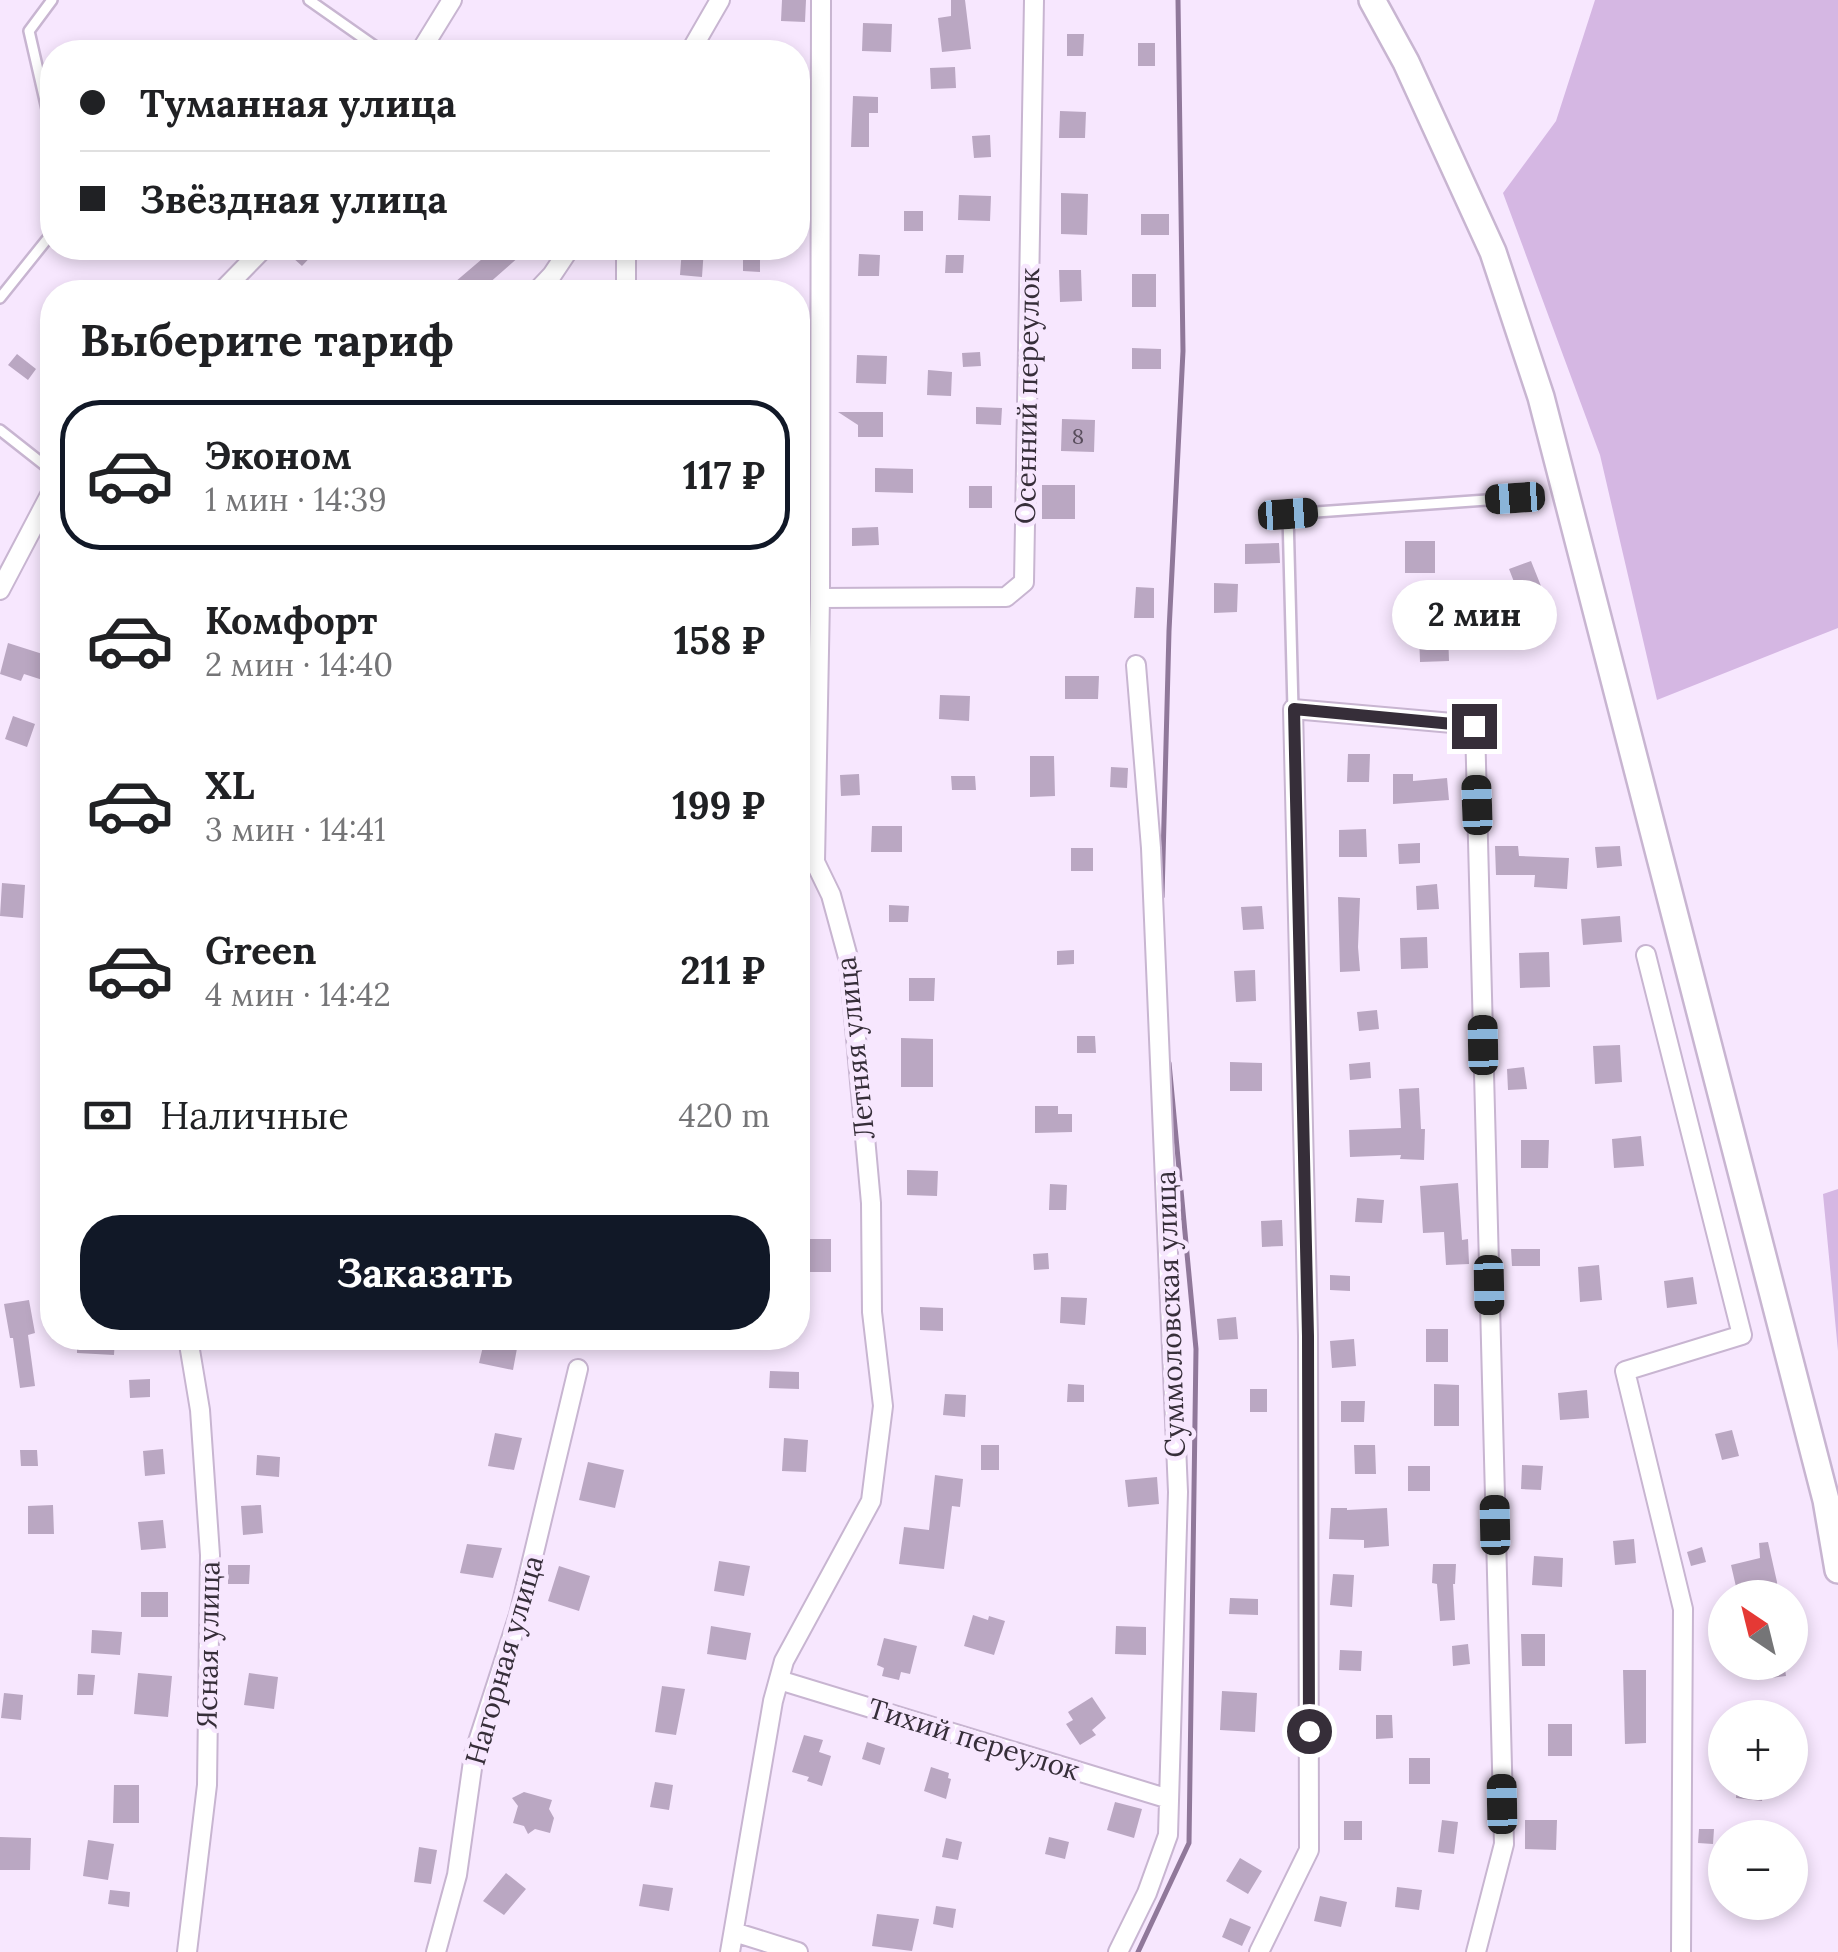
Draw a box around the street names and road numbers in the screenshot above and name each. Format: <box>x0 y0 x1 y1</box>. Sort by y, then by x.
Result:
street label: Осенний переулок <box>1007 268 1047 524</box>
street label: Летняя улица <box>827 955 883 1141</box>
street label: Суммоловская улица <box>1147 1170 1193 1458</box>
street label: Нагорная улица <box>457 1551 551 1769</box>
street label: Ясная улица <box>189 1561 227 1729</box>
street label: Тихий переулок <box>864 1690 1084 1788</box>

